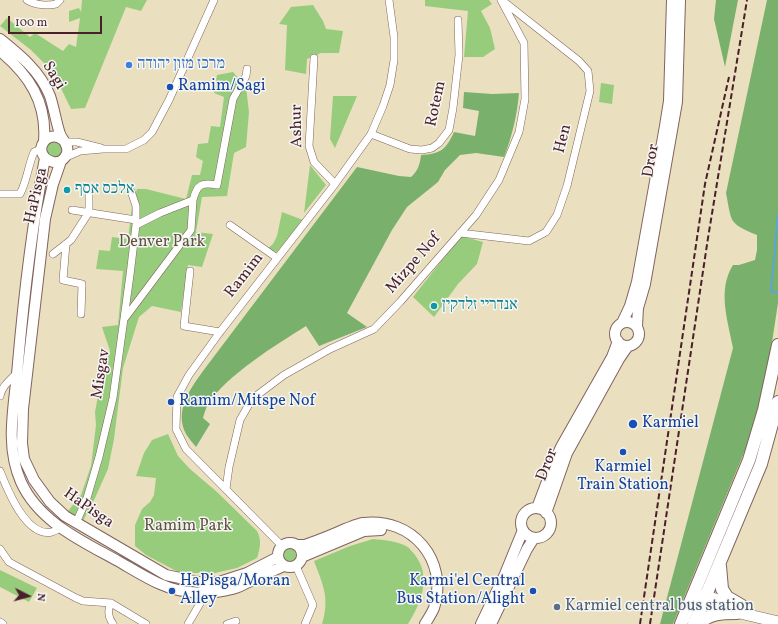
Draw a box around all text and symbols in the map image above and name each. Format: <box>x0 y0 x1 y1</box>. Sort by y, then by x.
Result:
scale bar <box>10 8 104 34</box>
text: 100 m <box>15 15 47 31</box>
place label: מרכז מזון יהודה <box>137 55 225 75</box>
street label: Sagi <box>37 58 69 94</box>
marker: מרכז מזון יהודה <box>124 60 134 70</box>
place label: Ramim/Sagi <box>178 77 266 97</box>
street label: Rotem <box>423 79 451 129</box>
marker: Ramim/Sagi <box>165 82 175 92</box>
street label: Ashur <box>288 104 308 148</box>
street label: Hen <box>551 123 577 155</box>
street label: Dror <box>640 143 664 179</box>
street label: HaPisga <box>21 166 53 226</box>
place label: אלכס אסף <box>75 180 134 200</box>
marker: אלכס אסף <box>62 185 72 195</box>
street label: Mizpe Nof <box>383 230 445 298</box>
park label: Denver Park <box>119 233 205 253</box>
street label: Ramim <box>221 250 269 302</box>
place label: אנדריי זלדקין <box>442 296 518 316</box>
marker: אנדריי זלדקין <box>429 301 439 311</box>
street label: Misgav <box>89 347 115 401</box>
place label: Ramim/Mitspe Nof <box>179 392 315 412</box>
marker: Ramim/Mitspe Nof <box>166 397 176 407</box>
place label: Karmiel <box>642 414 699 434</box>
marker: Karmiel <box>627 418 639 430</box>
street label: Dror <box>533 446 563 484</box>
marker: Karmiel Train Station <box>618 447 628 457</box>
place label: Karmiel Train Station <box>577 458 669 496</box>
street label: HaPisga <box>59 485 117 533</box>
park label: Ramim Park <box>144 517 232 537</box>
place label: HaPisga/Moran Alley <box>180 572 290 610</box>
place label: Karmi'el Central Bus Station/Alight <box>397 572 525 610</box>
north arrow <box>8 576 48 616</box>
marker: HaPisga/Moran Alley <box>167 586 177 596</box>
marker: Karmi'el Central Bus Station/Alight <box>528 586 538 596</box>
text: N <box>33 593 48 602</box>
place label: Karmiel central bus station <box>565 597 754 617</box>
marker: Karmiel central bus station <box>552 602 562 612</box>

